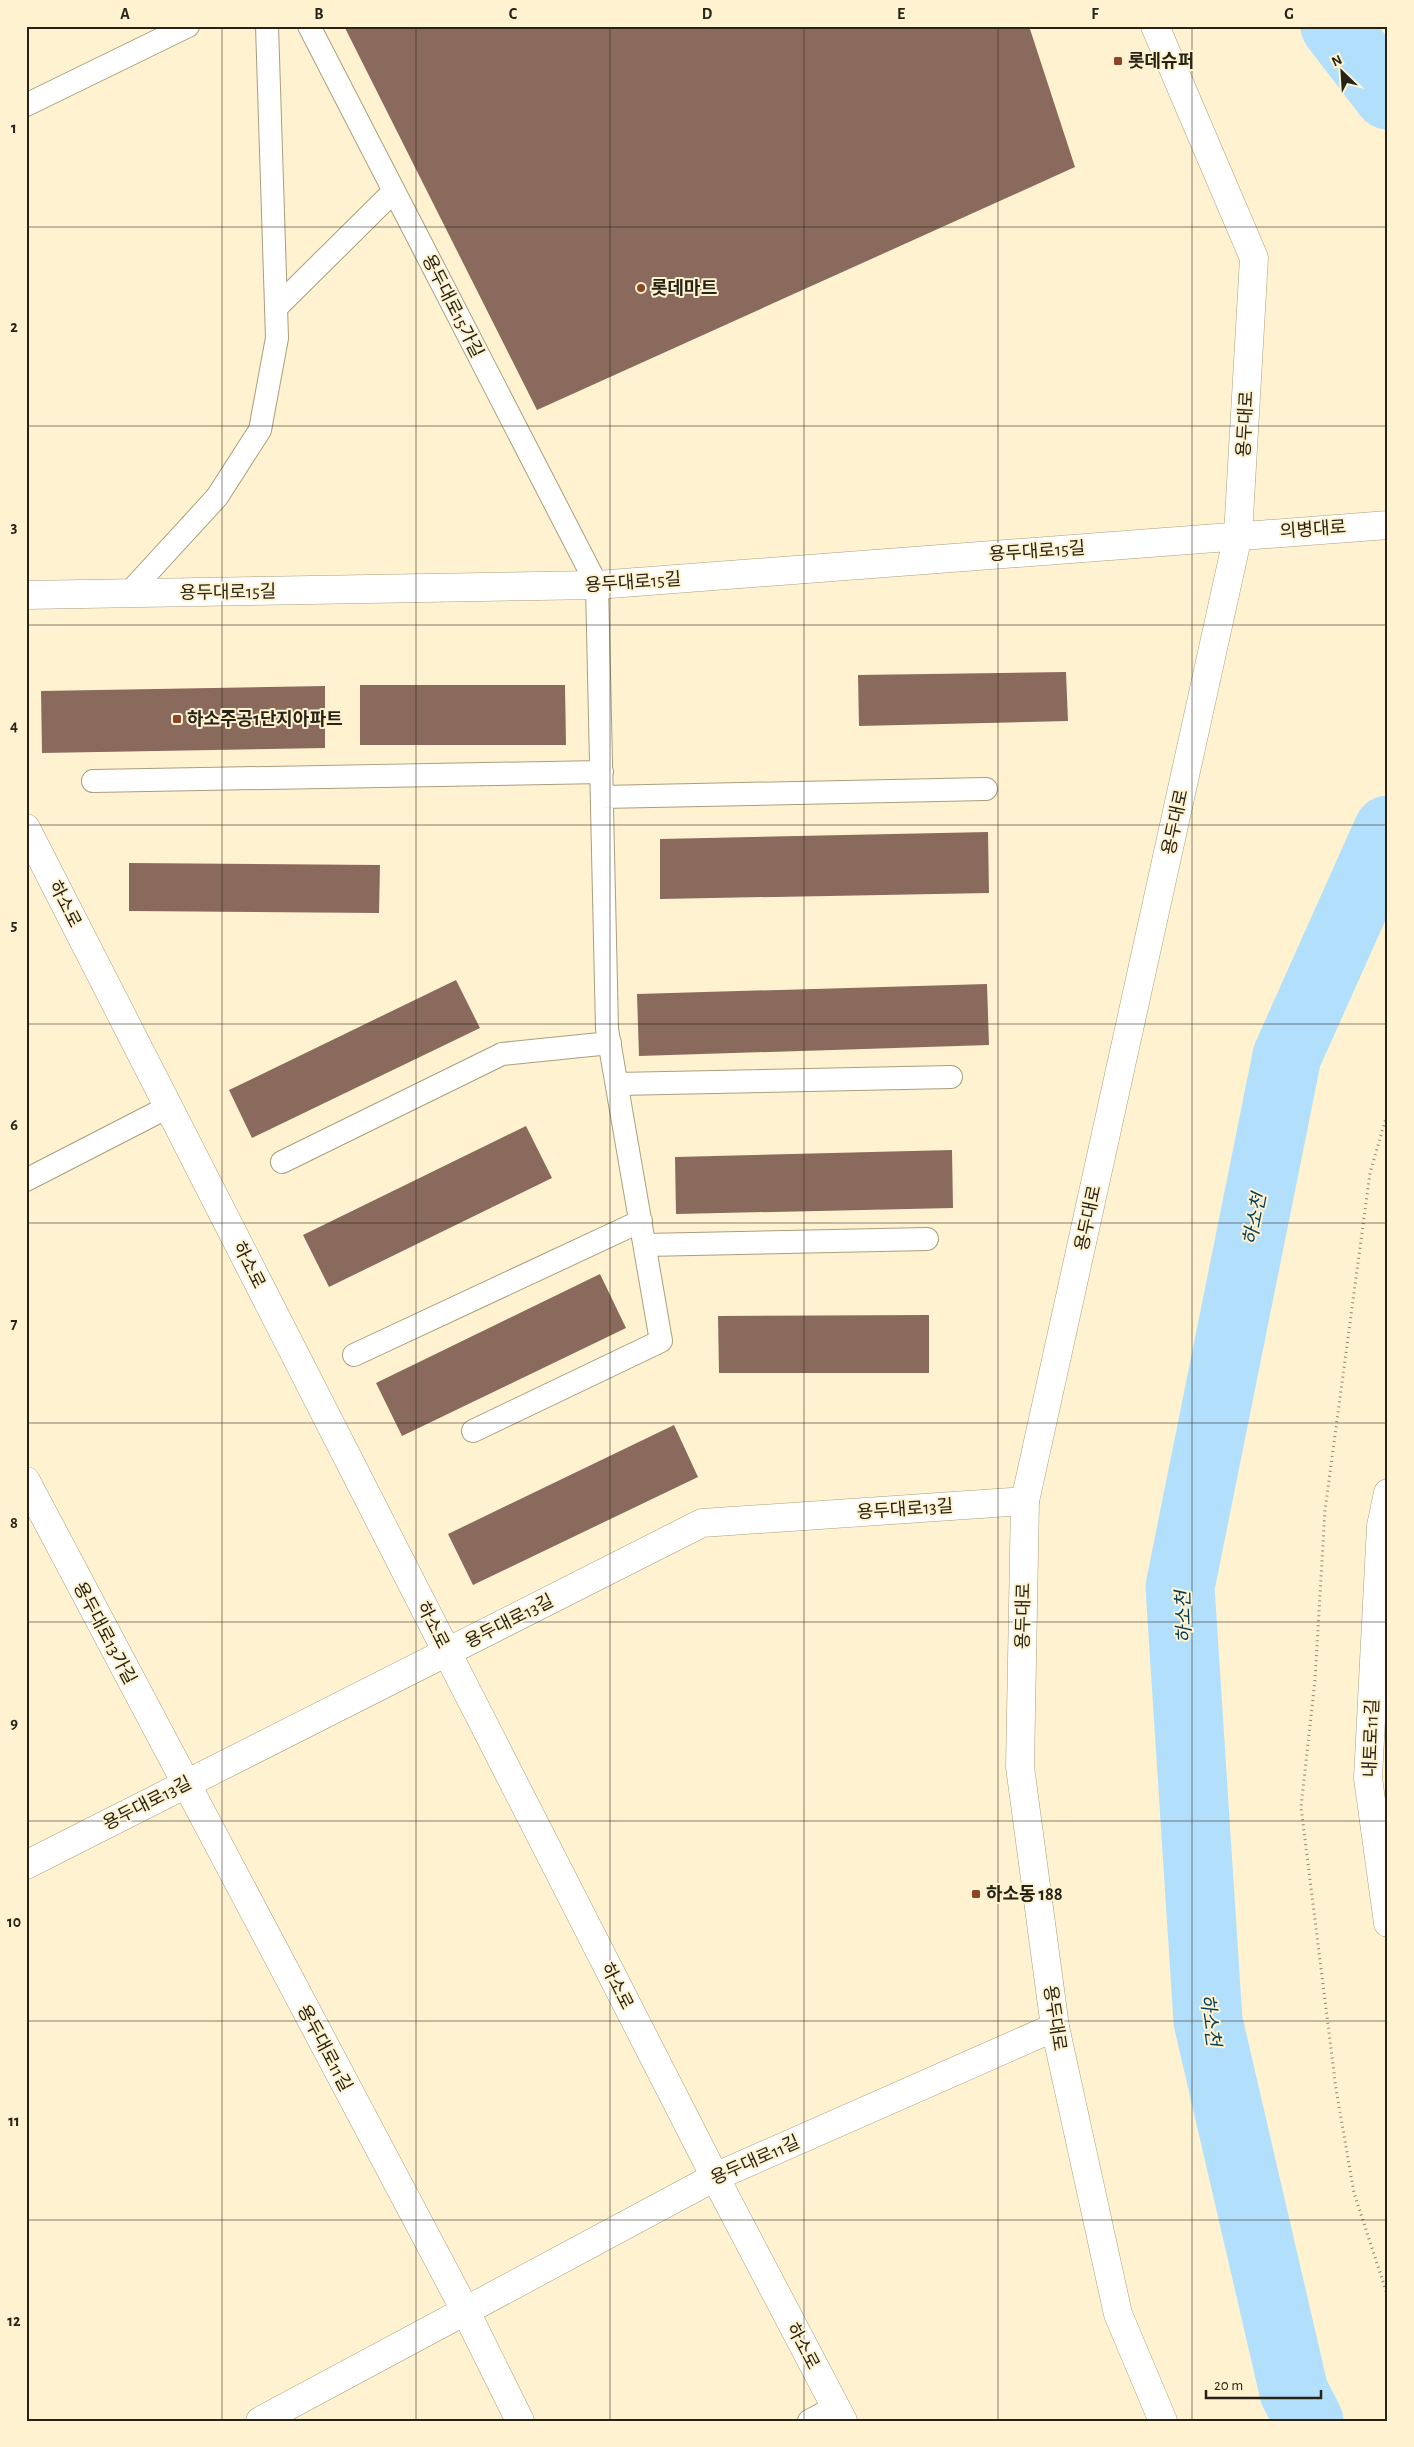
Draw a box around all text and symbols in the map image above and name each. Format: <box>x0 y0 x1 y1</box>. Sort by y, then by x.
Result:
text: A <box>120 6 130 22</box>
text: B <box>314 6 324 22</box>
text: C <box>509 6 518 22</box>
text: D <box>702 6 713 22</box>
text: E <box>897 6 905 22</box>
text: F <box>1091 6 1099 22</box>
text: G <box>1284 6 1294 22</box>
north arrow <box>1316 48 1366 98</box>
place label: 롯데슈퍼 <box>1128 52 1194 71</box>
text: N <box>1330 53 1344 70</box>
marker: 롯데슈퍼 <box>1112 55 1124 67</box>
text: 1 <box>11 120 17 136</box>
street label: 용두대로15가길 <box>418 252 487 361</box>
place label: 롯데마트 <box>651 279 717 298</box>
marker: 롯데마트 <box>635 282 647 294</box>
text: 2 <box>10 319 18 335</box>
street label: 용두대로 <box>1234 390 1257 458</box>
street label: 의병대로 <box>1279 517 1347 541</box>
text: 3 <box>11 519 18 535</box>
street label: 용두대로15길 <box>988 539 1086 564</box>
street label: 용두대로15길 <box>584 570 682 595</box>
street label: 용두대로15길 <box>180 582 276 603</box>
place label: 하소주공1단지아파트 <box>187 710 343 729</box>
marker: 하소주공1단지아파트 <box>171 713 183 725</box>
text: 4 <box>10 718 18 734</box>
street label: 용두대로 <box>1159 788 1192 856</box>
street label: 하소로 <box>45 878 84 931</box>
text: 5 <box>11 917 18 933</box>
text: 6 <box>10 1117 18 1133</box>
street label: 용두대로 <box>1072 1184 1105 1252</box>
water label: 하소천 <box>1240 1190 1270 1247</box>
street label: 하소로 <box>229 1239 268 1292</box>
text: 7 <box>11 1316 18 1332</box>
street label: 용두대로13길 <box>856 1497 954 1522</box>
text: 8 <box>10 1515 18 1531</box>
street label: 용두대로13가길 <box>70 1579 139 1688</box>
street label: 용두대로 <box>1013 1583 1034 1649</box>
water label: 하소천 <box>1173 1589 1195 1644</box>
street label: 용두대로13길 <box>462 1591 556 1652</box>
street label: 하소로 <box>413 1599 452 1652</box>
street label: 내토로11길 <box>1361 1698 1382 1778</box>
text: 9 <box>10 1715 18 1731</box>
street label: 용두대로13길 <box>100 1773 194 1834</box>
place label: 하소동 188 <box>986 1885 1063 1904</box>
marker: 하소동 188 <box>970 1888 982 1900</box>
text: 10 <box>7 1914 21 1930</box>
street label: 하소로 <box>597 1960 636 2013</box>
street label: 용두대로 <box>1040 1984 1069 2052</box>
water label: 하소천 <box>1196 1993 1224 2049</box>
street label: 용두대로11길 <box>294 2002 355 2095</box>
text: 11 <box>8 2113 20 2129</box>
street label: 용두대로11길 <box>708 2132 803 2188</box>
text: 12 <box>7 2313 21 2329</box>
street label: 하소로 <box>783 2320 823 2373</box>
scale bar <box>1206 2367 1322 2399</box>
text: 20 m <box>1214 2378 1243 2393</box>

